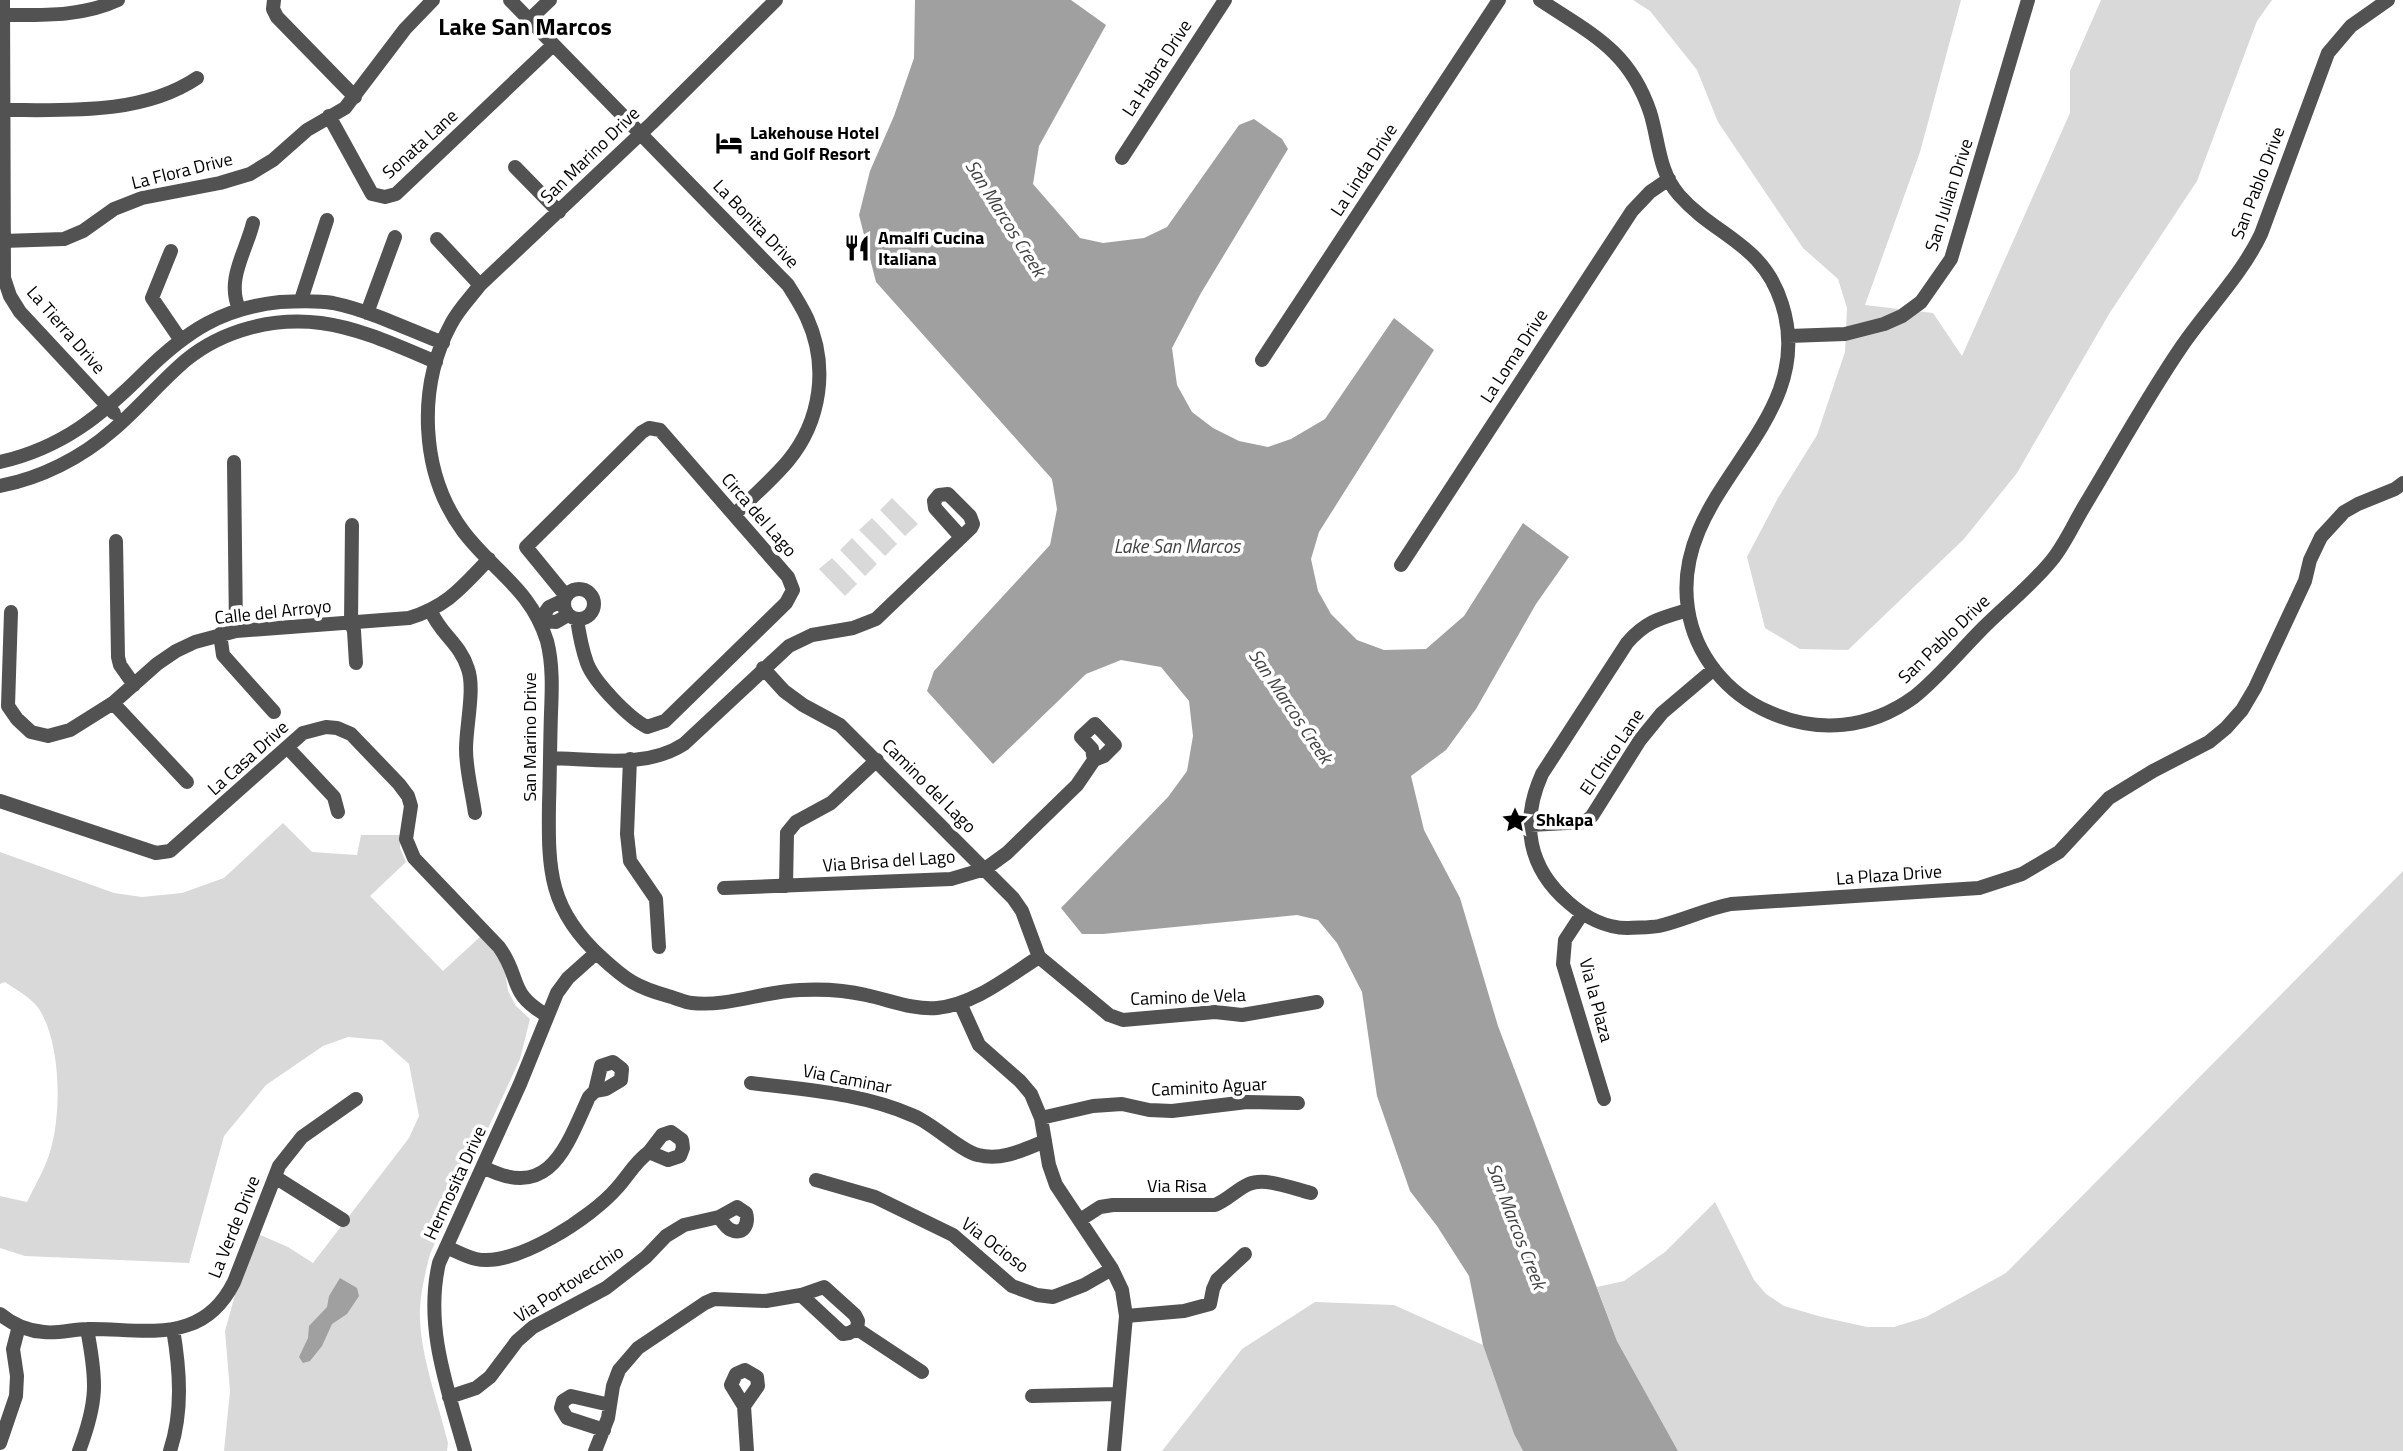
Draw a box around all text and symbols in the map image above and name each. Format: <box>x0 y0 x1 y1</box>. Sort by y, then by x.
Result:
district label: Lake San Marcos <box>438 8 612 44</box>
street label: La Habra Drive <box>1115 14 1198 122</box>
street label: San Marino Drive <box>534 100 646 209</box>
street label: Sonata Lane <box>376 102 463 185</box>
street label: La Linda Drive <box>1323 118 1404 221</box>
place label: Lakehouse Hotel and Golf Resort <box>750 119 879 167</box>
street label: San Pablo Drive <box>2224 123 2291 243</box>
hotel icon: Lakehouse Hotel and Golf Resort <box>714 128 744 158</box>
street label: San Julian Drive <box>1918 135 1979 255</box>
street label: La Flora Drive <box>128 145 235 196</box>
water label: San Marcos Creek <box>959 154 1055 284</box>
street label: La Bonita Drive <box>707 173 806 274</box>
place label: Amalfi Cucina Italiana <box>878 224 984 272</box>
restaurant icon: Amalfi Cucina Italiana <box>842 233 872 263</box>
street label: La Tierra Drive <box>20 280 112 380</box>
street label: La Loma Drive <box>1473 303 1554 408</box>
street label: Circa del Lago <box>715 467 804 563</box>
water label: Lake San Marcos <box>1114 531 1242 560</box>
street label: San Pablo Drive <box>1892 588 1996 689</box>
street label: Calle del Arroyo <box>213 592 333 631</box>
water label: San Marcos Creek <box>1242 642 1342 771</box>
street label: San Marino Drive <box>516 672 543 802</box>
street label: El Chico Lane <box>1573 703 1650 800</box>
street label: La Casa Drive <box>201 714 294 801</box>
street label: Camino del Lago <box>876 732 983 839</box>
place icon: Shkapa <box>1500 805 1530 835</box>
place label: Shkapa <box>1536 806 1593 833</box>
street label: Via Brisa del Lago <box>822 842 956 879</box>
street label: La Plaza Drive <box>1835 857 1943 892</box>
street label: Via la Plaza <box>1572 955 1621 1045</box>
street label: Camino de Vela <box>1130 981 1246 1012</box>
street label: Via Caminar <box>800 1057 894 1100</box>
street label: Caminito Aguar <box>1150 1070 1268 1103</box>
street label: Hermosita Drive <box>416 1121 493 1244</box>
water label: San Marcos Creek <box>1480 1158 1556 1296</box>
street label: La Verde Drive <box>201 1171 266 1282</box>
street label: Via Risa <box>1147 1172 1207 1199</box>
street label: Via Ocioso <box>956 1210 1035 1279</box>
street label: Via Portovecchio <box>509 1238 629 1329</box>

